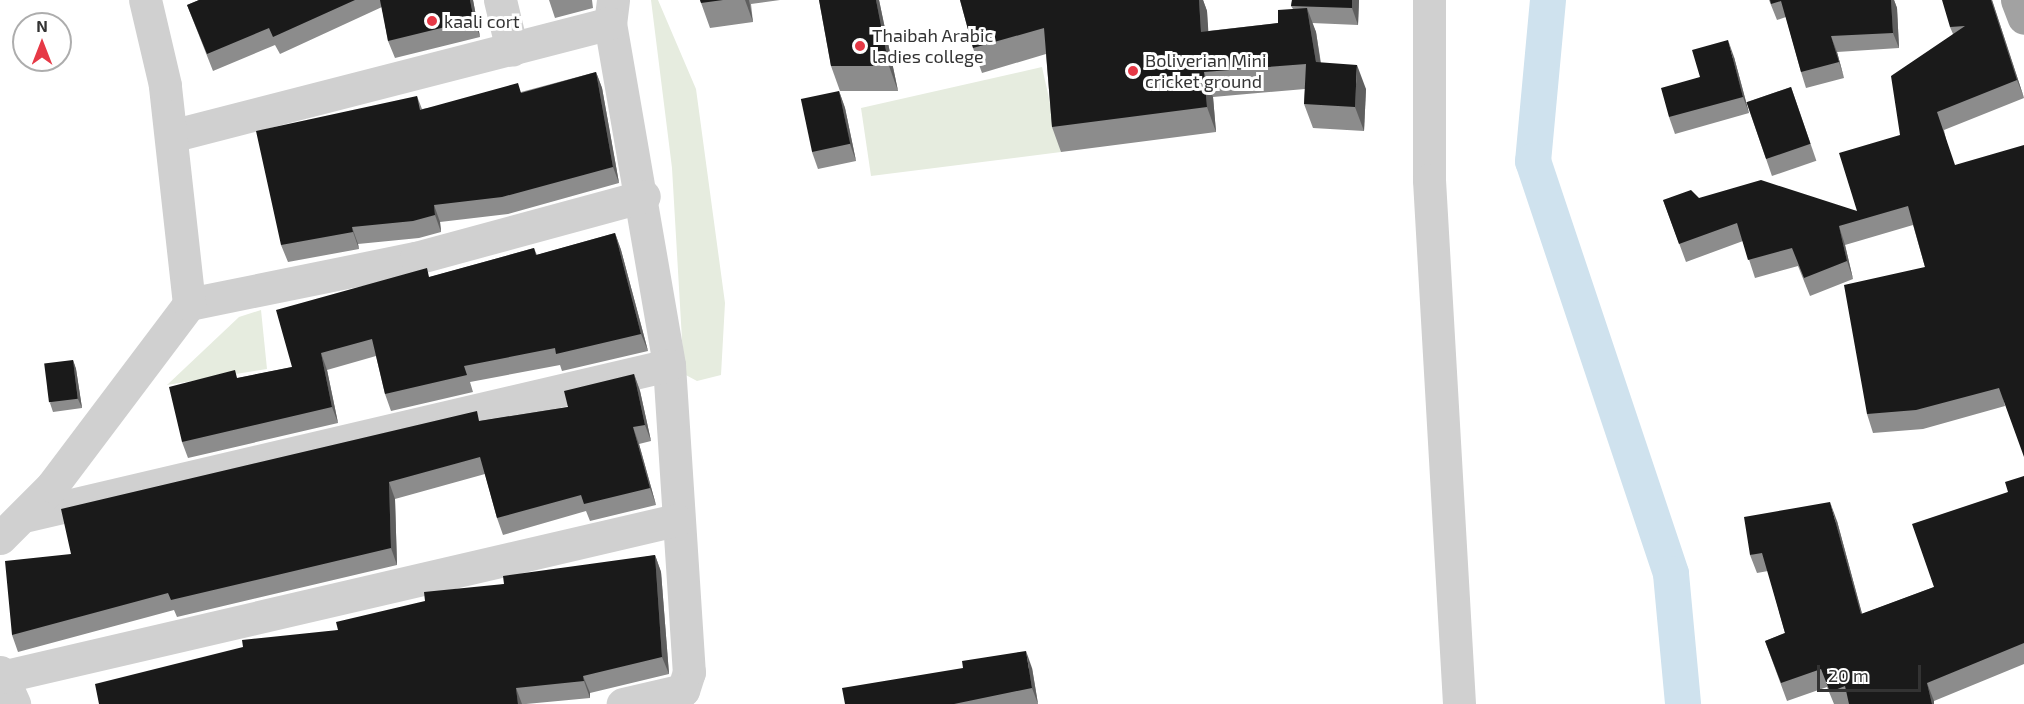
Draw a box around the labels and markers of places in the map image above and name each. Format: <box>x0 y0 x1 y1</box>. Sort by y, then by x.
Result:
place label: kaali cort <box>444 10 520 32</box>
marker: kaali cort <box>425 14 439 28</box>
place label: Thaibah Arabic ladies college <box>872 25 994 68</box>
marker: Thaibah Arabic ladies college <box>853 39 867 53</box>
place label: Boliverian Mini cricket ground <box>1145 50 1266 92</box>
marker: Boliverian Mini cricket ground <box>1126 64 1140 78</box>

